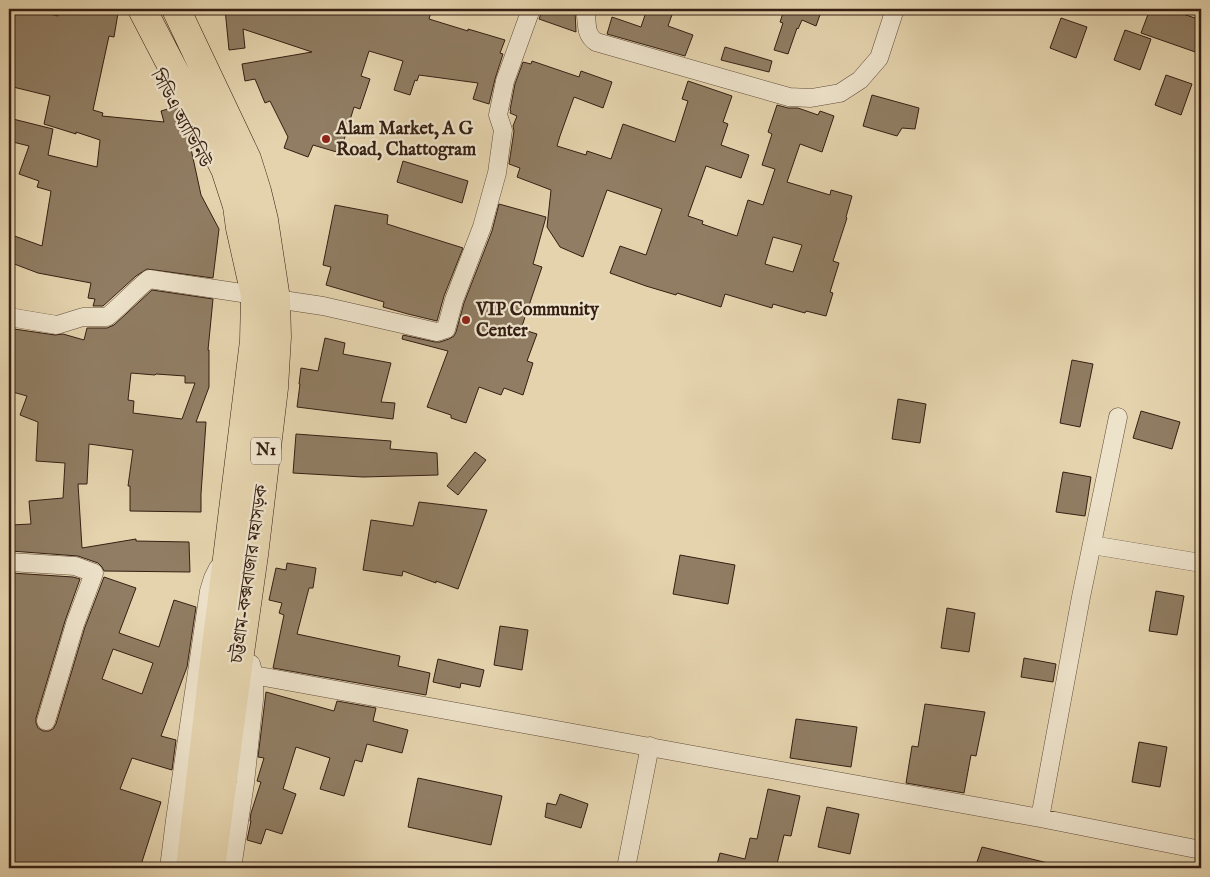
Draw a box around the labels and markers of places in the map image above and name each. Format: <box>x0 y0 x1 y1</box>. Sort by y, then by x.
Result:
place label: Alam Market, A G Road, Chattogram <box>335 118 476 162</box>
marker: Alam Market, A G Road, Chattogram <box>320 133 332 145</box>
place label: VIP Community Center <box>475 299 600 343</box>
marker: VIP Community Center <box>460 314 472 326</box>

